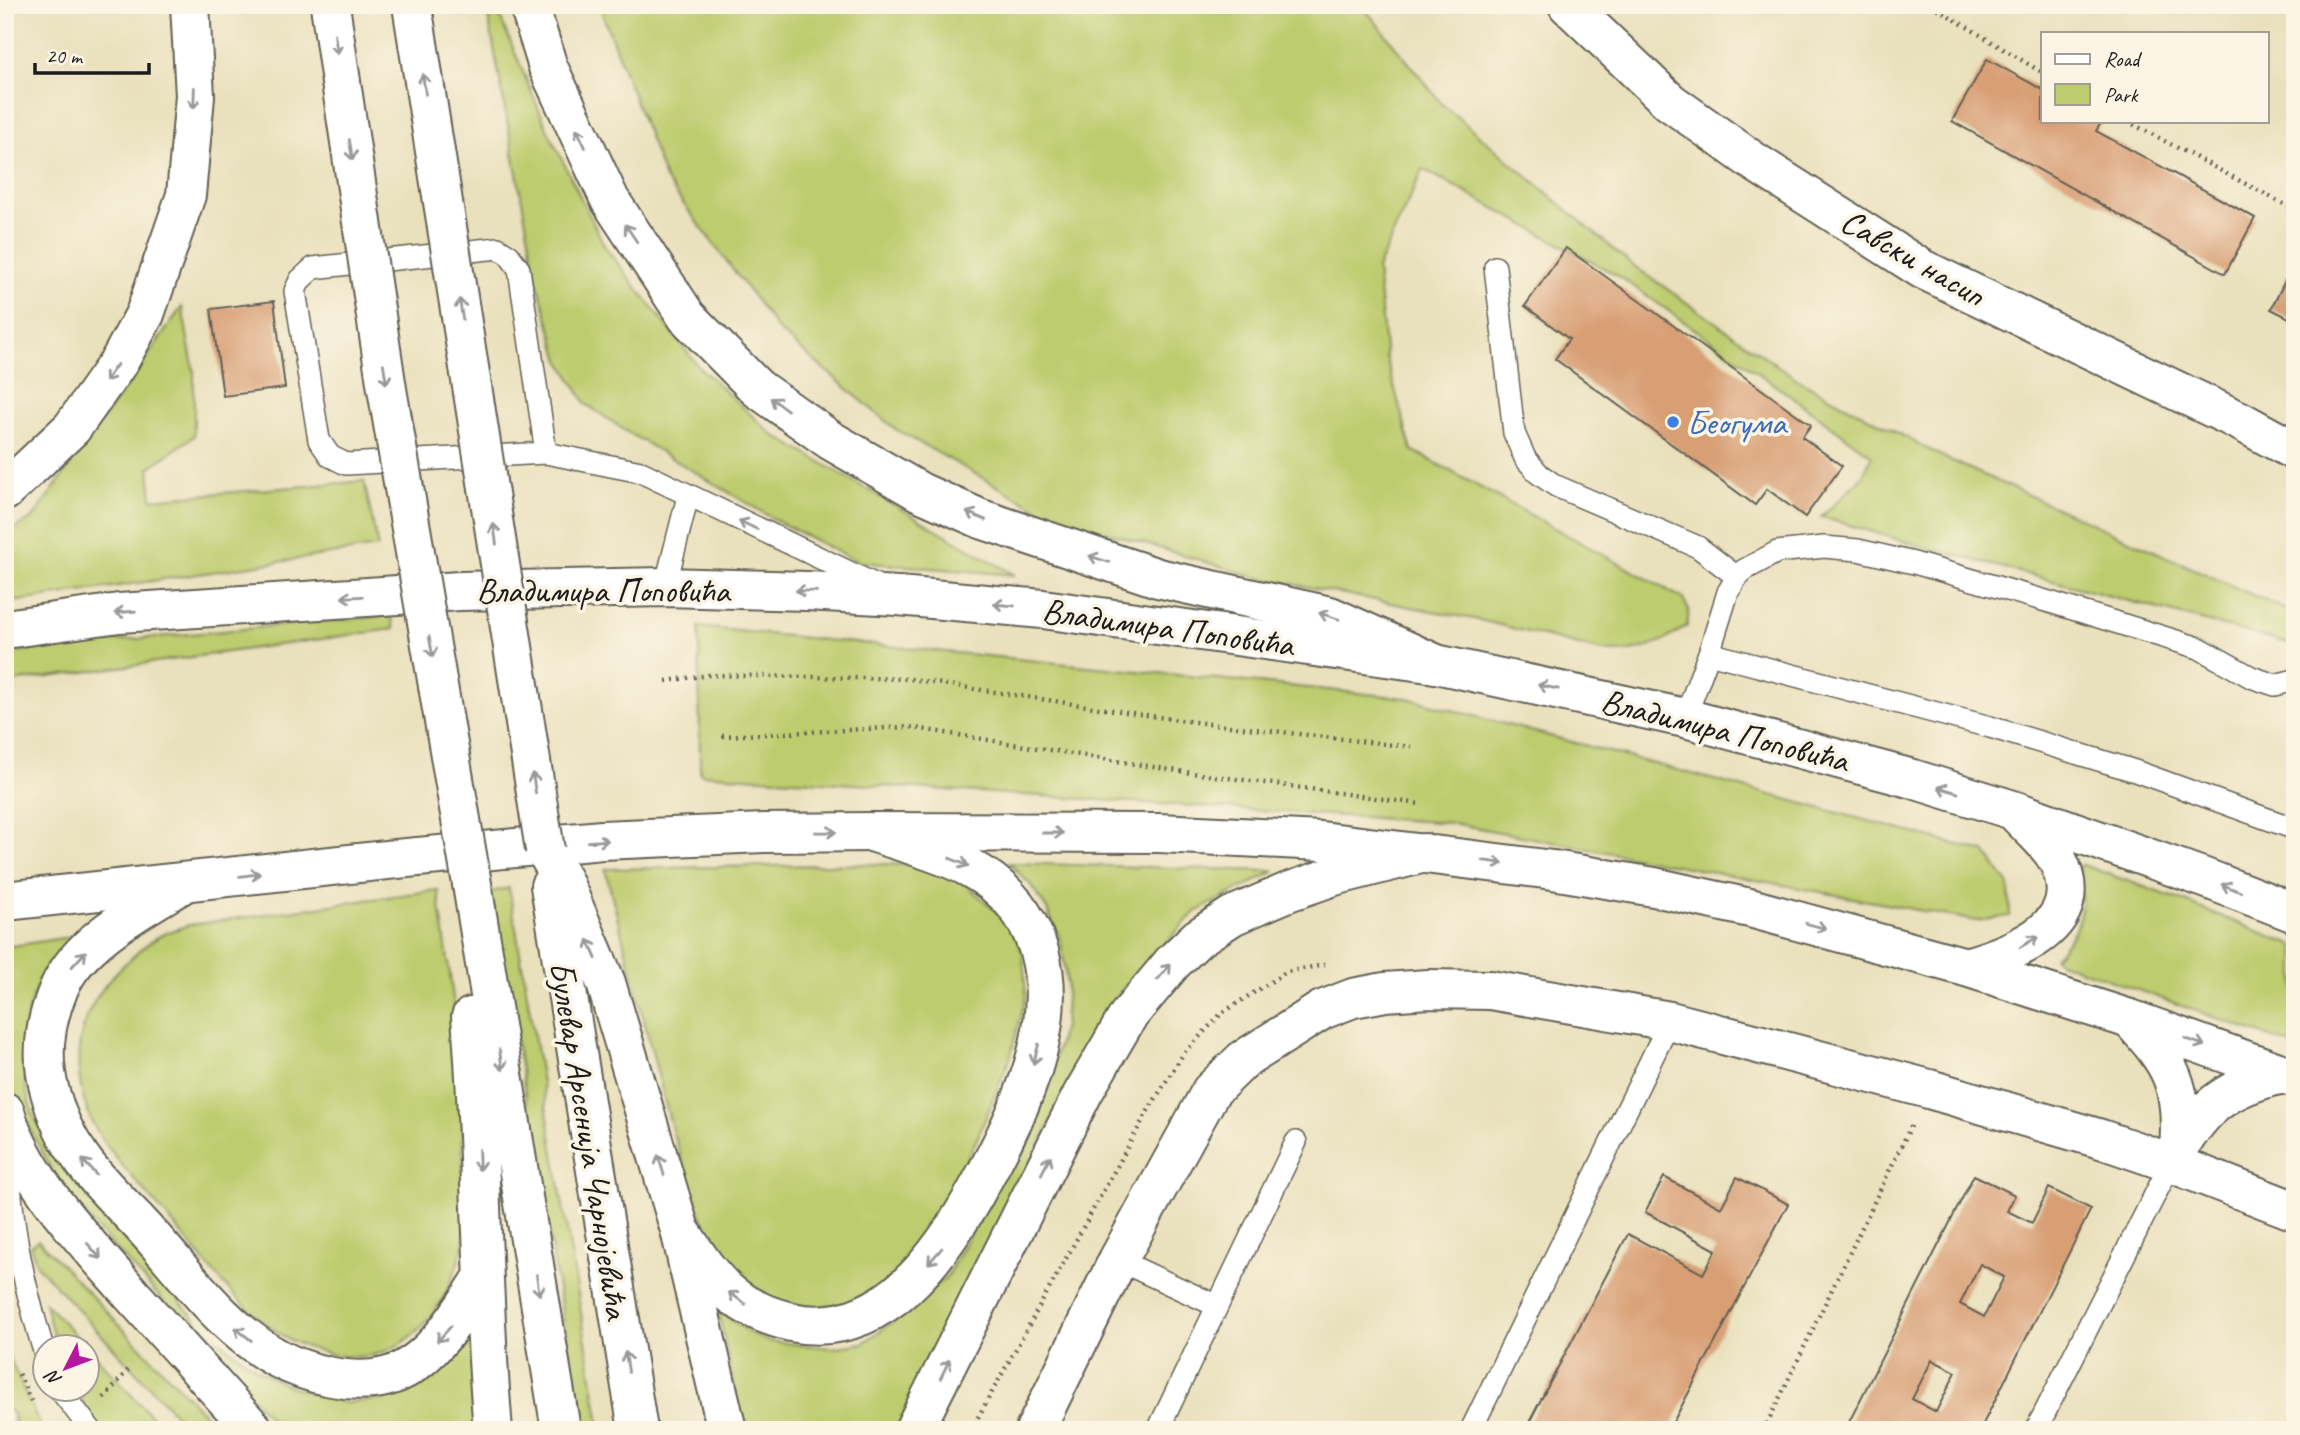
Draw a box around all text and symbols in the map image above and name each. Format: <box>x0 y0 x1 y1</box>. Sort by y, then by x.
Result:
scale bar <box>35 32 149 76</box>
one-way arrow <box>329 32 342 55</box>
legend <box>2041 32 2268 122</box>
text: 20 m <box>46 43 84 69</box>
text: Road <box>2104 46 2143 72</box>
one-way arrow <box>417 74 430 96</box>
text: Park <box>2104 82 2139 108</box>
one-way arrow <box>187 86 201 109</box>
one-way arrow <box>574 128 587 149</box>
one-way arrow <box>345 138 358 160</box>
street label: Савски насип <box>1833 198 1994 318</box>
one-way arrow <box>624 224 638 243</box>
one-way arrow <box>454 298 467 321</box>
one-way arrow <box>104 363 118 382</box>
one-way arrow <box>379 363 392 385</box>
one-way arrow <box>770 396 789 411</box>
place label: Беогума <box>1687 400 1789 445</box>
marker: Беогума <box>1665 414 1681 430</box>
one-way arrow <box>965 509 987 522</box>
one-way arrow <box>738 517 759 531</box>
one-way arrow <box>488 523 501 546</box>
one-way arrow <box>1088 552 1110 565</box>
street label: Владимира Поповића <box>476 568 732 613</box>
one-way arrow <box>794 585 817 598</box>
street label: Владимира Поповића <box>1039 588 1299 668</box>
one-way arrow <box>340 590 363 603</box>
one-way arrow <box>993 599 1016 612</box>
one-way arrow <box>114 606 137 619</box>
one-way arrow <box>1318 609 1340 622</box>
one-way arrow <box>425 635 438 658</box>
street label: Владимира Поповића <box>1597 678 1856 784</box>
one-way arrow <box>1537 680 1560 694</box>
one-way arrow <box>527 772 540 795</box>
one-way arrow <box>1937 783 1959 796</box>
one-way arrow <box>814 826 837 839</box>
one-way arrow <box>1041 826 1064 840</box>
one-way arrow <box>586 834 609 847</box>
one-way arrow <box>1481 855 1503 868</box>
one-way arrow <box>948 856 970 869</box>
one-way arrow <box>238 869 261 882</box>
one-way arrow <box>2221 881 2243 894</box>
one-way arrow <box>1804 920 1827 933</box>
one-way arrow <box>2019 935 2038 950</box>
one-way arrow <box>584 938 597 960</box>
one-way arrow <box>71 950 87 968</box>
street label: Булевар Арсенија Чарнојевића <box>539 958 640 1325</box>
one-way arrow <box>1157 963 1172 981</box>
one-way arrow <box>2183 1037 2205 1049</box>
one-way arrow <box>1029 1043 1042 1065</box>
one-way arrow <box>495 1048 508 1071</box>
one-way arrow <box>472 1148 485 1171</box>
one-way arrow <box>653 1154 666 1176</box>
one-way arrow <box>1040 1155 1054 1176</box>
one-way arrow <box>81 1158 97 1176</box>
one-way arrow <box>86 1241 102 1259</box>
one-way arrow <box>927 1247 943 1265</box>
one-way arrow <box>532 1273 545 1295</box>
one-way arrow <box>728 1291 747 1305</box>
one-way arrow <box>436 1324 452 1342</box>
one-way arrow <box>234 1327 253 1342</box>
north arrow <box>32 1334 102 1404</box>
one-way arrow <box>620 1351 633 1374</box>
one-way arrow <box>938 1359 952 1380</box>
text: N <box>39 1364 67 1391</box>

